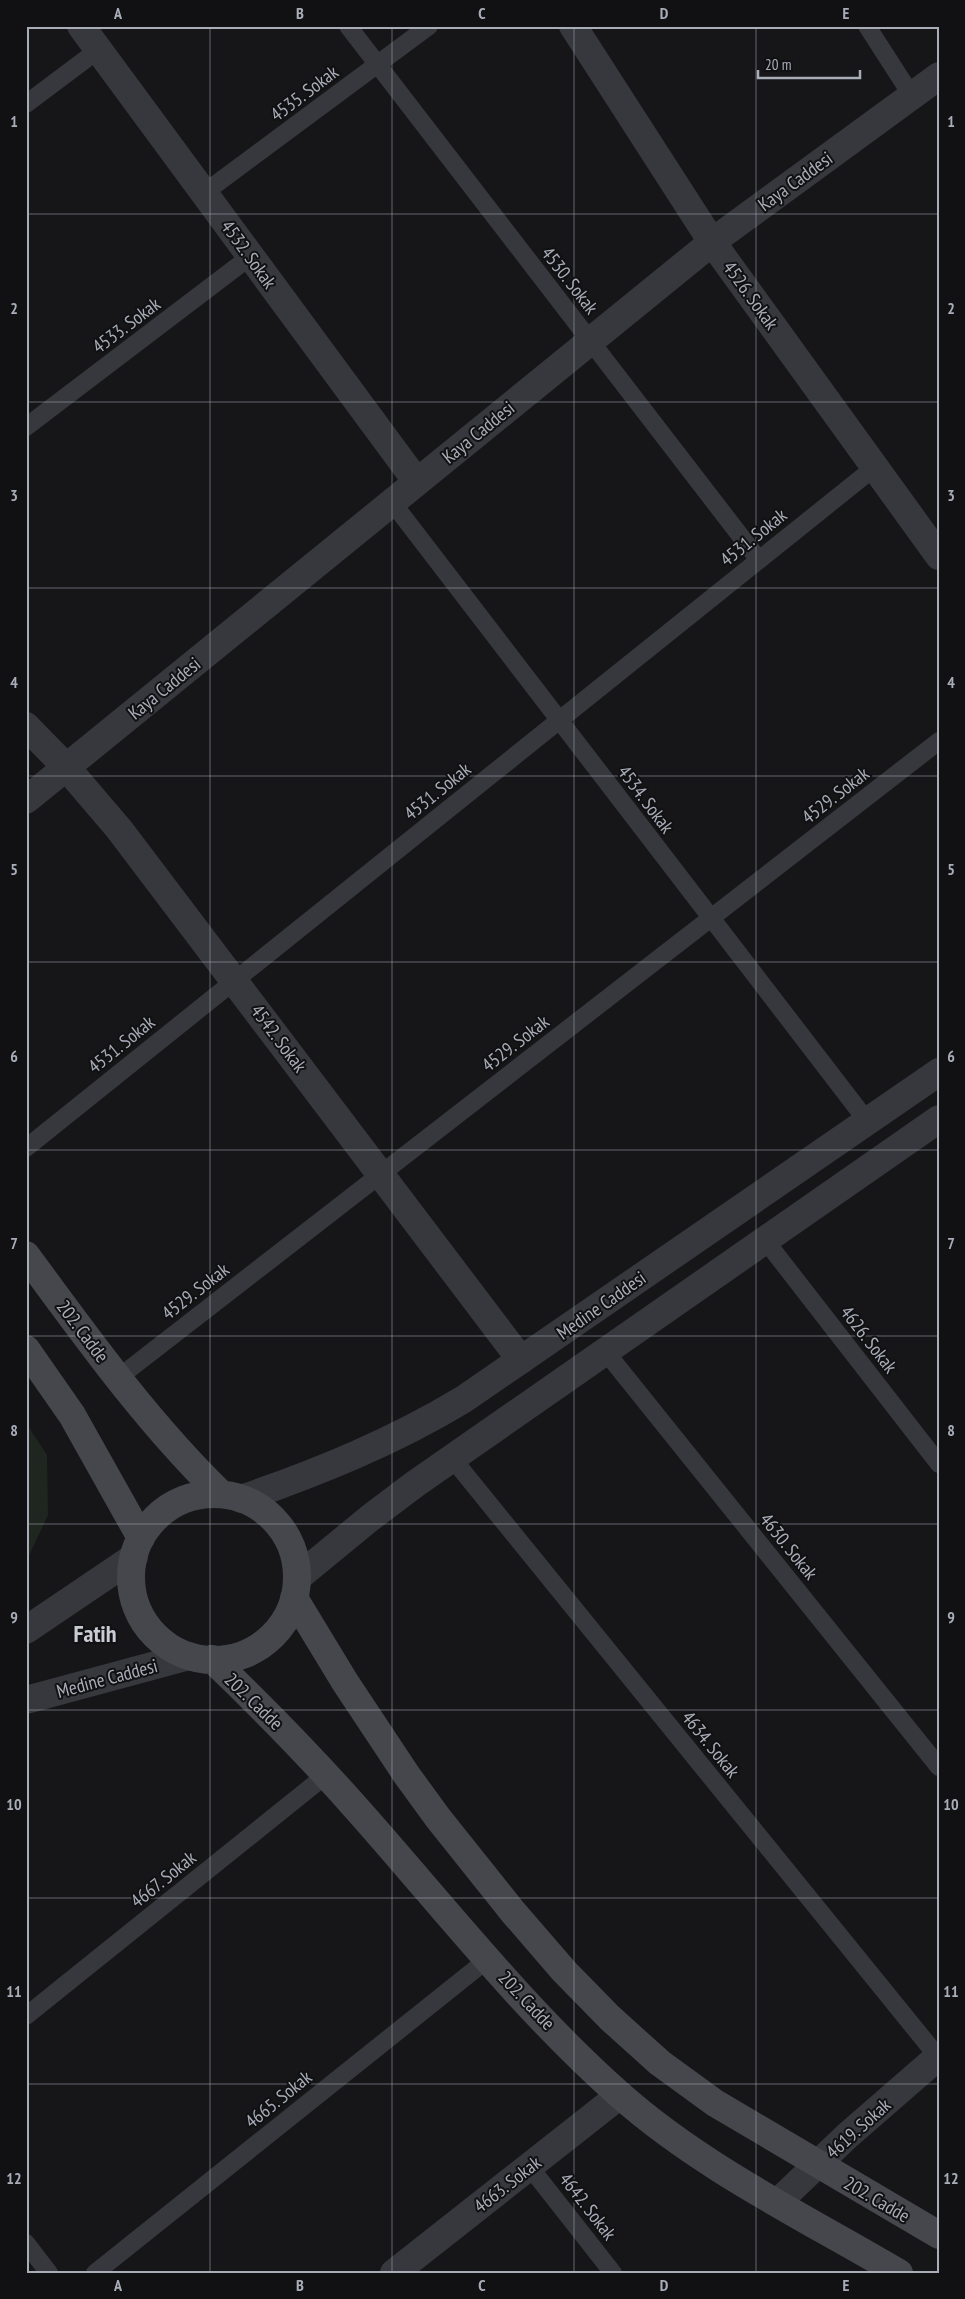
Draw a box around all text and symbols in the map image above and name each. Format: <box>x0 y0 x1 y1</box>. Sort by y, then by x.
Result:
text: A <box>113 3 123 23</box>
text: B <box>296 3 304 23</box>
text: C <box>478 3 486 23</box>
text: D <box>660 3 669 23</box>
text: E <box>843 3 850 23</box>
scale bar <box>758 48 860 80</box>
text: 20 m <box>765 55 791 74</box>
street label: 4535. Sokak <box>265 59 343 126</box>
text: 1 <box>10 111 18 131</box>
text: 1 <box>947 111 955 131</box>
street label: Kaya Caddesi <box>753 146 837 216</box>
street label: 4532. Sokak <box>216 215 282 294</box>
street label: 4530. Sokak <box>536 241 604 319</box>
street label: 4526. Sokak <box>718 256 784 335</box>
street label: 4533. Sokak <box>87 291 165 358</box>
text: 2 <box>10 298 18 318</box>
text: 2 <box>947 298 955 318</box>
street label: Kaya Caddesi <box>437 396 519 468</box>
text: 3 <box>10 485 18 505</box>
text: 3 <box>947 485 955 505</box>
street label: 4531. Sokak <box>715 502 792 571</box>
street label: Kaya Caddesi <box>123 652 205 724</box>
text: 4 <box>10 672 18 692</box>
text: 4 <box>947 672 955 692</box>
street label: 4531. Sokak <box>399 756 476 825</box>
street label: 4534. Sokak <box>613 760 680 838</box>
street label: 4529. Sokak <box>796 761 874 829</box>
text: 5 <box>10 859 18 879</box>
text: 5 <box>947 859 955 879</box>
street label: 4542. Sokak <box>246 999 313 1077</box>
street label: 4531. Sokak <box>83 1009 160 1078</box>
street label: 4529. Sokak <box>476 1009 554 1077</box>
text: 6 <box>10 1046 18 1066</box>
text: 6 <box>947 1046 955 1066</box>
text: 7 <box>10 1233 18 1253</box>
text: 7 <box>947 1233 955 1253</box>
street label: 4529. Sokak <box>156 1257 234 1325</box>
street label: Medine Caddesi <box>552 1266 650 1344</box>
street label: 202. Cadde <box>52 1295 114 1367</box>
street label: 4626. Sokak <box>835 1300 903 1378</box>
text: 8 <box>10 1420 18 1440</box>
text: 8 <box>947 1420 955 1440</box>
street label: 4630. Sokak <box>755 1508 824 1585</box>
text: 9 <box>10 1607 18 1627</box>
text: 9 <box>947 1607 955 1627</box>
district label: Fatih <box>73 1618 117 1649</box>
street label: Medine Caddesi <box>54 1653 160 1703</box>
street label: 202. Cadde <box>220 1667 288 1735</box>
street label: 4634. Sokak <box>677 1706 746 1783</box>
text: 10 <box>6 1794 22 1814</box>
text: 10 <box>943 1794 959 1814</box>
street label: 4667. Sokak <box>125 1845 201 1913</box>
street label: 202. Cadde <box>494 1965 560 2035</box>
text: 11 <box>6 1981 22 2001</box>
text: 11 <box>943 1981 959 2001</box>
street label: 4665. Sokak <box>240 2064 317 2133</box>
street label: 4619. Sokak <box>821 2092 896 2163</box>
street label: 4663. Sokak <box>468 2150 546 2218</box>
street label: 4642. Sokak <box>554 2167 622 2245</box>
text: 12 <box>6 2168 22 2188</box>
text: 12 <box>943 2168 959 2188</box>
street label: 202. Cadde <box>840 2171 914 2228</box>
text: A <box>113 2275 123 2295</box>
text: B <box>296 2275 304 2295</box>
text: C <box>478 2275 486 2295</box>
text: D <box>660 2275 669 2295</box>
text: E <box>843 2275 850 2295</box>

